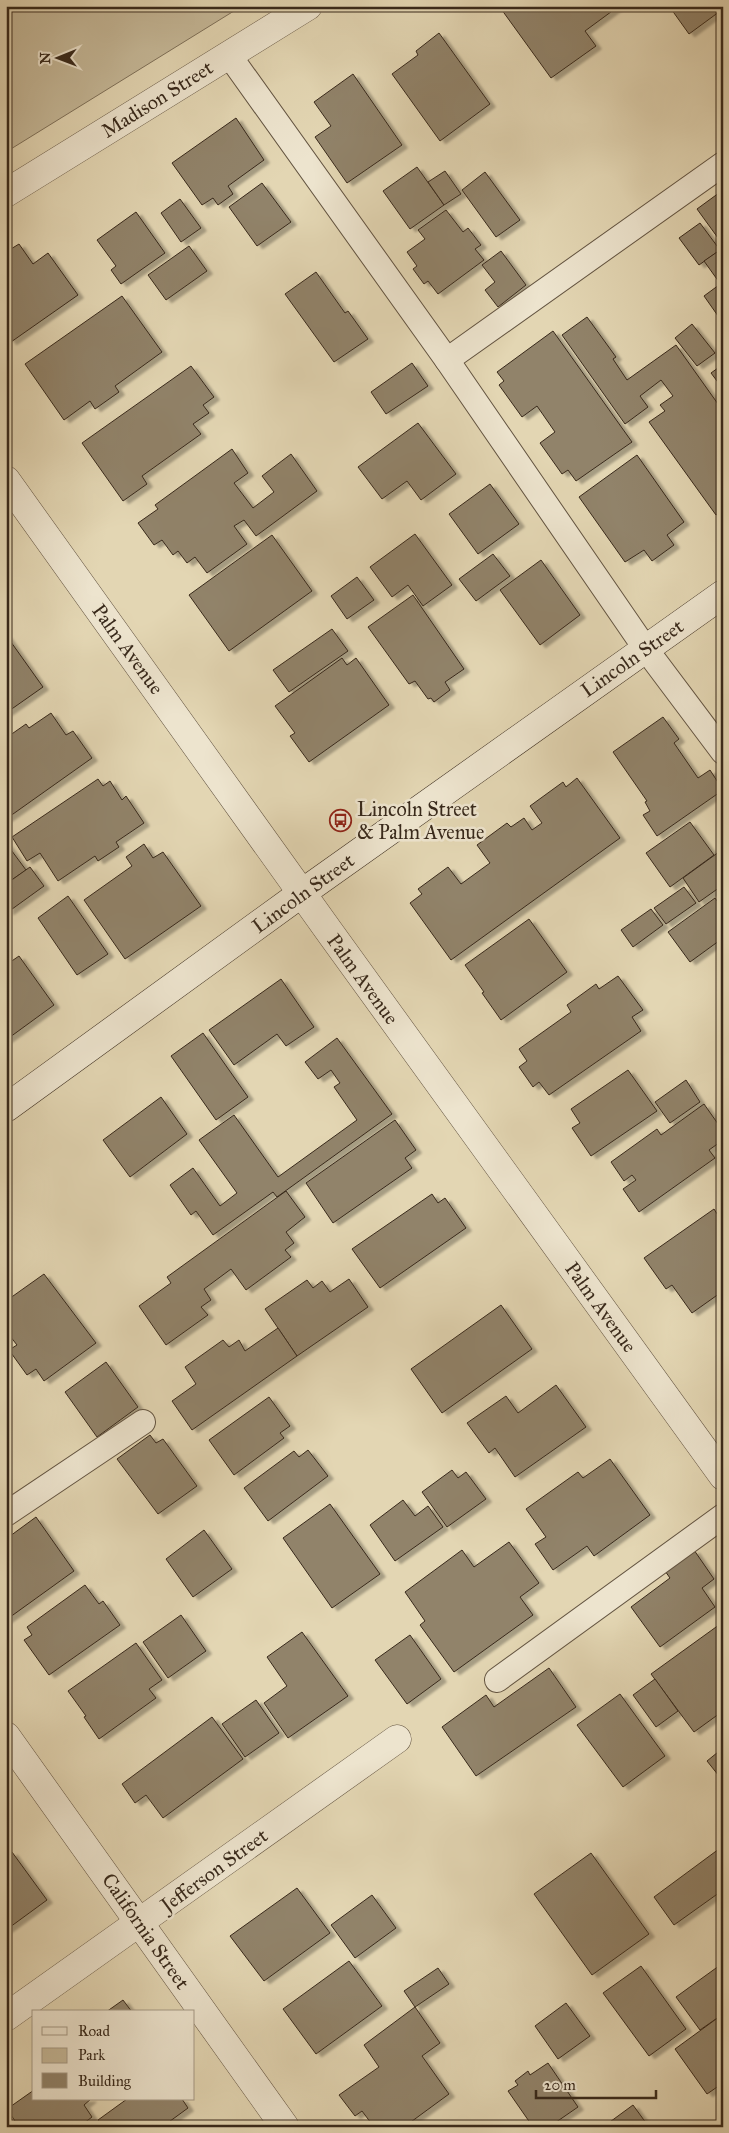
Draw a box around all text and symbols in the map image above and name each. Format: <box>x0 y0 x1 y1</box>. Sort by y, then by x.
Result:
north arrow <box>32 32 82 82</box>
text: N <box>37 52 54 64</box>
street label: Madison Street <box>97 55 217 143</box>
street label: Palm Avenue <box>87 599 169 699</box>
street label: Lincoln Street <box>576 614 688 702</box>
place label: Lincoln Street & Palm Avenue <box>357 797 484 844</box>
bus stop icon: Lincoln Street & Palm Avenue <box>329 809 353 833</box>
street label: Lincoln Street <box>247 848 359 938</box>
street label: Palm Avenue <box>322 929 404 1029</box>
street label: Palm Avenue <box>560 1257 642 1357</box>
street label: Jefferson Street <box>154 1823 273 1919</box>
street label: California Street <box>97 1868 195 1994</box>
legend <box>32 2010 195 2100</box>
text: Road <box>78 2022 110 2040</box>
text: Park <box>78 2046 105 2064</box>
scale bar <box>536 2068 656 2100</box>
text: Building <box>78 2072 132 2090</box>
text: 20 m <box>544 2076 576 2094</box>

